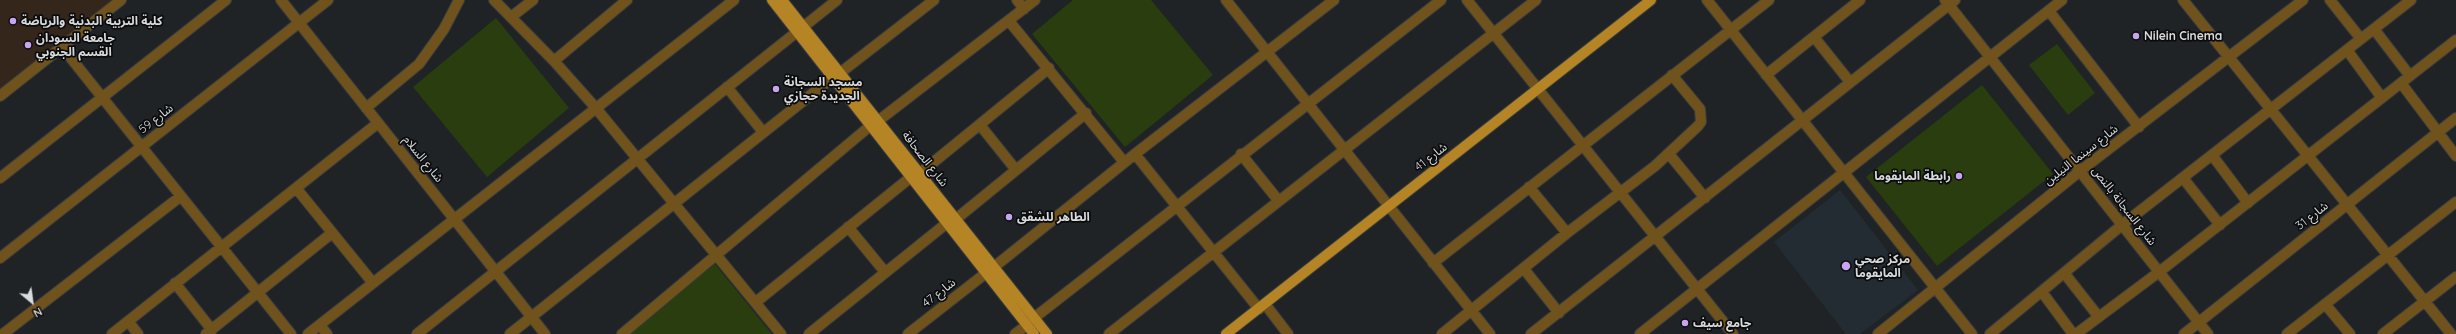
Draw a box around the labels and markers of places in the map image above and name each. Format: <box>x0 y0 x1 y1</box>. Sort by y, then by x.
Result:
place label: كلية التربية البدنية والرياضة <box>21 14 162 28</box>
marker: كلية التربية البدنية والرياضة <box>8 16 18 26</box>
place label: Nilein Cinema <box>2144 29 2222 43</box>
place label: جامعة السودان القسم الجنوبي <box>36 31 115 59</box>
marker: Nilein Cinema <box>2131 31 2141 41</box>
marker: جامعة السودان القسم الجنوبي <box>23 40 33 50</box>
place label: مسجد السجانة الجديدة حجازي <box>784 75 862 103</box>
marker: مسجد السجانة الجديدة حجازي <box>771 84 781 94</box>
place label: رابطة المايقوما <box>1874 169 1951 183</box>
marker: رابطة المايقوما <box>1954 171 1964 181</box>
place label: الطاهر للشقق <box>1017 210 1090 224</box>
marker: الطاهر للشقق <box>1004 212 1014 222</box>
place label: مركز صحي المايقوما <box>1855 252 1910 280</box>
marker: مركز صحي المايقوما <box>1840 260 1852 272</box>
place label: جامع سيف <box>1693 316 1751 330</box>
marker: جامع سيف <box>1680 318 1690 328</box>

